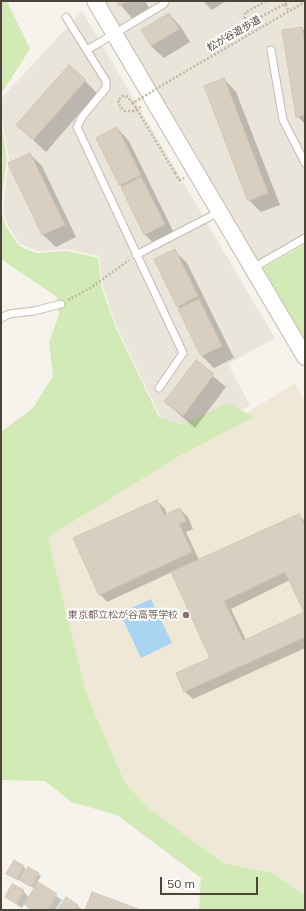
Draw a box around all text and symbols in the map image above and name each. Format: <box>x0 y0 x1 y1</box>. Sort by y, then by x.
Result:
street label: 松が谷遊歩道 <box>205 14 263 54</box>
place label: 東京都立松が谷高等学校 <box>68 609 178 621</box>
marker: 東京都立松が谷高等学校 <box>181 610 191 620</box>
scale bar <box>162 869 260 895</box>
text: 50 m <box>167 876 195 891</box>

